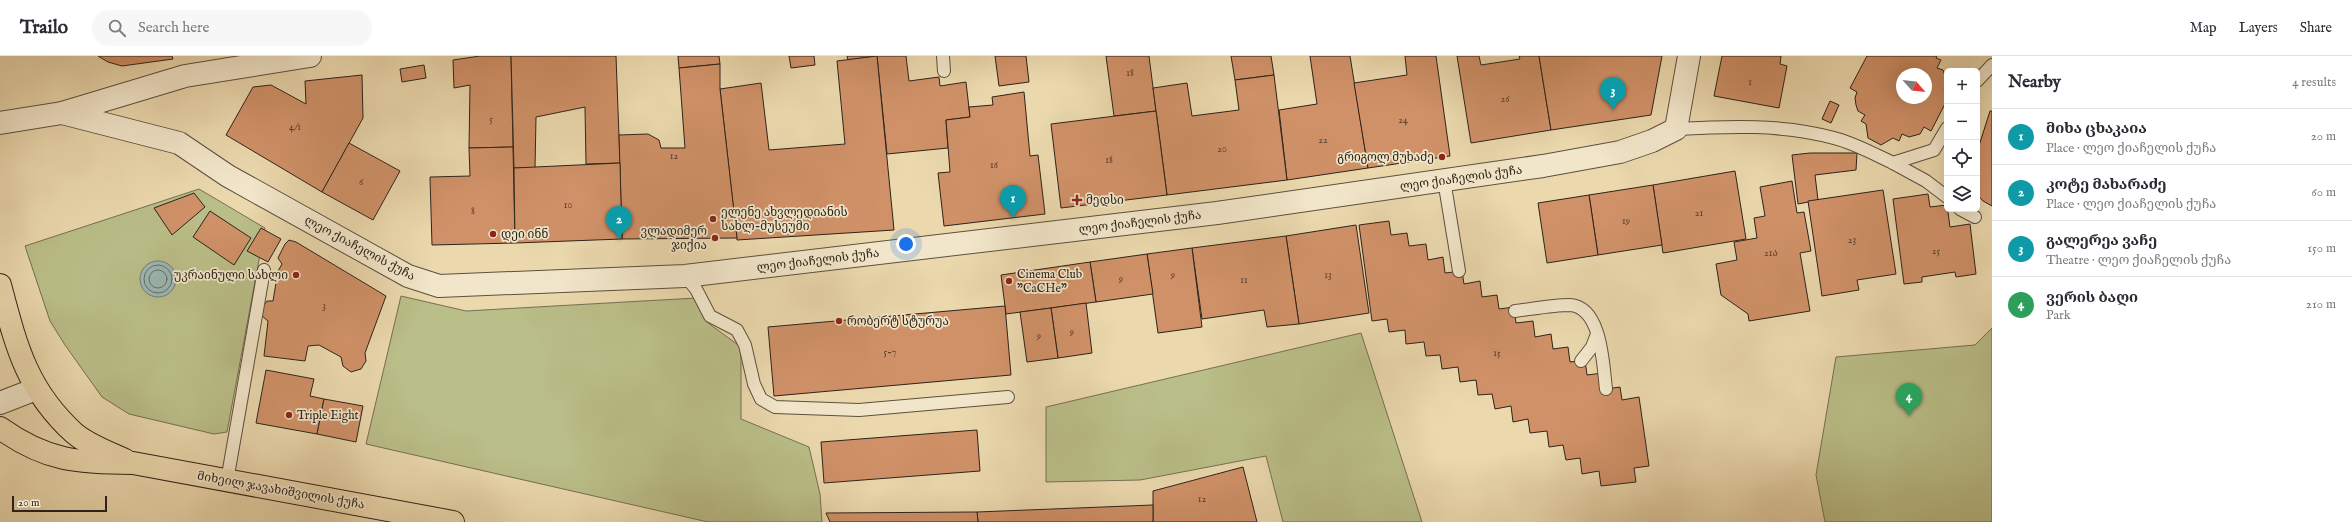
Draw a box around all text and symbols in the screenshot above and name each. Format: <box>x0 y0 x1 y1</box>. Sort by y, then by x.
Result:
search box <box>92 10 372 46</box>
text: Trailo <box>20 16 68 40</box>
icon: search <box>106 17 128 39</box>
text: Search here <box>138 18 209 37</box>
text: Map <box>2190 19 2217 37</box>
text: Layers <box>2239 19 2278 37</box>
text: Share <box>2300 19 2332 37</box>
house number: 18 <box>1126 67 1134 80</box>
north arrow <box>1896 68 1932 104</box>
map controls <box>1944 68 1980 212</box>
button: + <box>1944 68 1980 104</box>
text: Nearby <box>2008 72 2061 93</box>
text: 4 results <box>2292 74 2336 91</box>
house number: 1 <box>1748 76 1752 89</box>
pin: 3 <box>1600 77 1626 110</box>
house number: 26 <box>1501 93 1510 106</box>
button: − <box>1944 104 1980 140</box>
house number: 5 <box>489 113 493 126</box>
house number: 24 <box>1398 114 1408 127</box>
text: მიხა ცხაკაია <box>2046 119 2147 138</box>
house number: 4/1 <box>289 121 301 134</box>
text: 1 <box>2019 128 2023 145</box>
text: 20 m <box>2311 128 2336 145</box>
house number: 22 <box>1318 134 1328 147</box>
button: locate <box>1944 140 1980 176</box>
text: Place · ლეო ქიაჩელის ქუჩა <box>2046 140 2216 157</box>
house number: 20 <box>1217 143 1227 156</box>
house number: 12 <box>670 150 679 163</box>
place label: გრიგოლ მუხაძე <box>1337 150 1434 165</box>
marker: გრიგოლ მუხაძე <box>1437 152 1447 162</box>
house number: 18 <box>1105 154 1113 167</box>
house number: 16 <box>990 159 999 172</box>
street label: ლეო ქიაჩელის ქუჩა <box>1399 162 1523 194</box>
text: კოტე მახარაძე <box>2046 175 2166 194</box>
house number: 6 <box>359 176 364 189</box>
button: layers <box>1944 176 1980 212</box>
text: 2 <box>2018 184 2024 201</box>
text: 60 m <box>2311 184 2336 201</box>
pin: 1 <box>1000 185 1026 218</box>
place label: მედსი <box>1086 193 1124 208</box>
marker: მედსი <box>1071 194 1083 206</box>
text: Place · ლეო ქიაჩელის ქუჩა <box>2046 196 2216 213</box>
house number: 10 <box>564 199 572 212</box>
house number: 8 <box>471 205 475 218</box>
place label: ელენე ახვლედიანის სახლ-მუსეუმი <box>721 205 848 234</box>
pin: 2 <box>606 206 632 239</box>
house number: 21 <box>1695 207 1703 220</box>
street label: ლეო ქიაჩელის ქუჩა <box>1078 208 1202 237</box>
street label: ლეო ქიაჩელის ქუჩა <box>302 213 418 284</box>
marker: ელენე ახვლედიანის სახლ-მუსეუმი <box>708 214 718 224</box>
house number: 19 <box>1622 215 1630 228</box>
place label: ვლადიმერ ჯიქია <box>641 224 707 253</box>
place label: დეი ინნ <box>501 227 548 242</box>
marker: დეი ინნ <box>488 229 498 239</box>
text: გალერეა ვაჩე <box>2046 231 2157 250</box>
marker: ვლადიმერ ჯიქია <box>710 233 720 243</box>
your location <box>896 234 916 254</box>
house number: 23 <box>1848 234 1856 247</box>
text: 3 <box>2019 240 2023 257</box>
text: 150 m <box>2307 240 2336 257</box>
house number: 25 <box>1932 245 1941 258</box>
street label: ლეო ქიაჩელის ქუჩა <box>756 246 880 275</box>
house number: 21ა <box>1764 247 1778 260</box>
text: Theatre · ლეო ქიაჩელის ქუჩა <box>2046 252 2231 269</box>
place label: Cinema Club "CaCHe" <box>1017 267 1082 296</box>
place label: უკრაინული სახლი <box>174 268 288 283</box>
house number: 9 <box>1170 269 1175 282</box>
house number: 13 <box>1324 269 1332 282</box>
marker: უკრაინული სახლი <box>291 270 301 280</box>
house number: 9 <box>1118 273 1123 286</box>
house number: 11 <box>1240 274 1248 287</box>
marker: Cinema Club "CaCHe" <box>1004 276 1014 286</box>
text: ვერის ბაღი <box>2046 288 2138 307</box>
text: 4 <box>2018 296 2024 313</box>
text: 210 m <box>2306 296 2336 313</box>
house number: 3 <box>322 300 326 313</box>
text: Park <box>2046 307 2071 324</box>
place label: რობერტ სტურუა <box>847 314 949 329</box>
marker: რობერტ სტურუა <box>834 316 844 326</box>
house number: 9 <box>1069 326 1074 339</box>
house number: 9 <box>1036 330 1041 343</box>
house number: 5-7 <box>884 346 897 359</box>
house number: 15 <box>1493 347 1501 360</box>
pin: 4 <box>1896 383 1922 416</box>
place label: Triple Eight <box>297 408 359 424</box>
marker: Triple Eight <box>284 410 294 420</box>
street label: მიხეილ ჯავახიშვილის ქუჩა <box>196 468 366 513</box>
house number: 12 <box>1198 493 1207 506</box>
scale bar <box>12 494 107 513</box>
text: 20 m <box>18 496 39 510</box>

